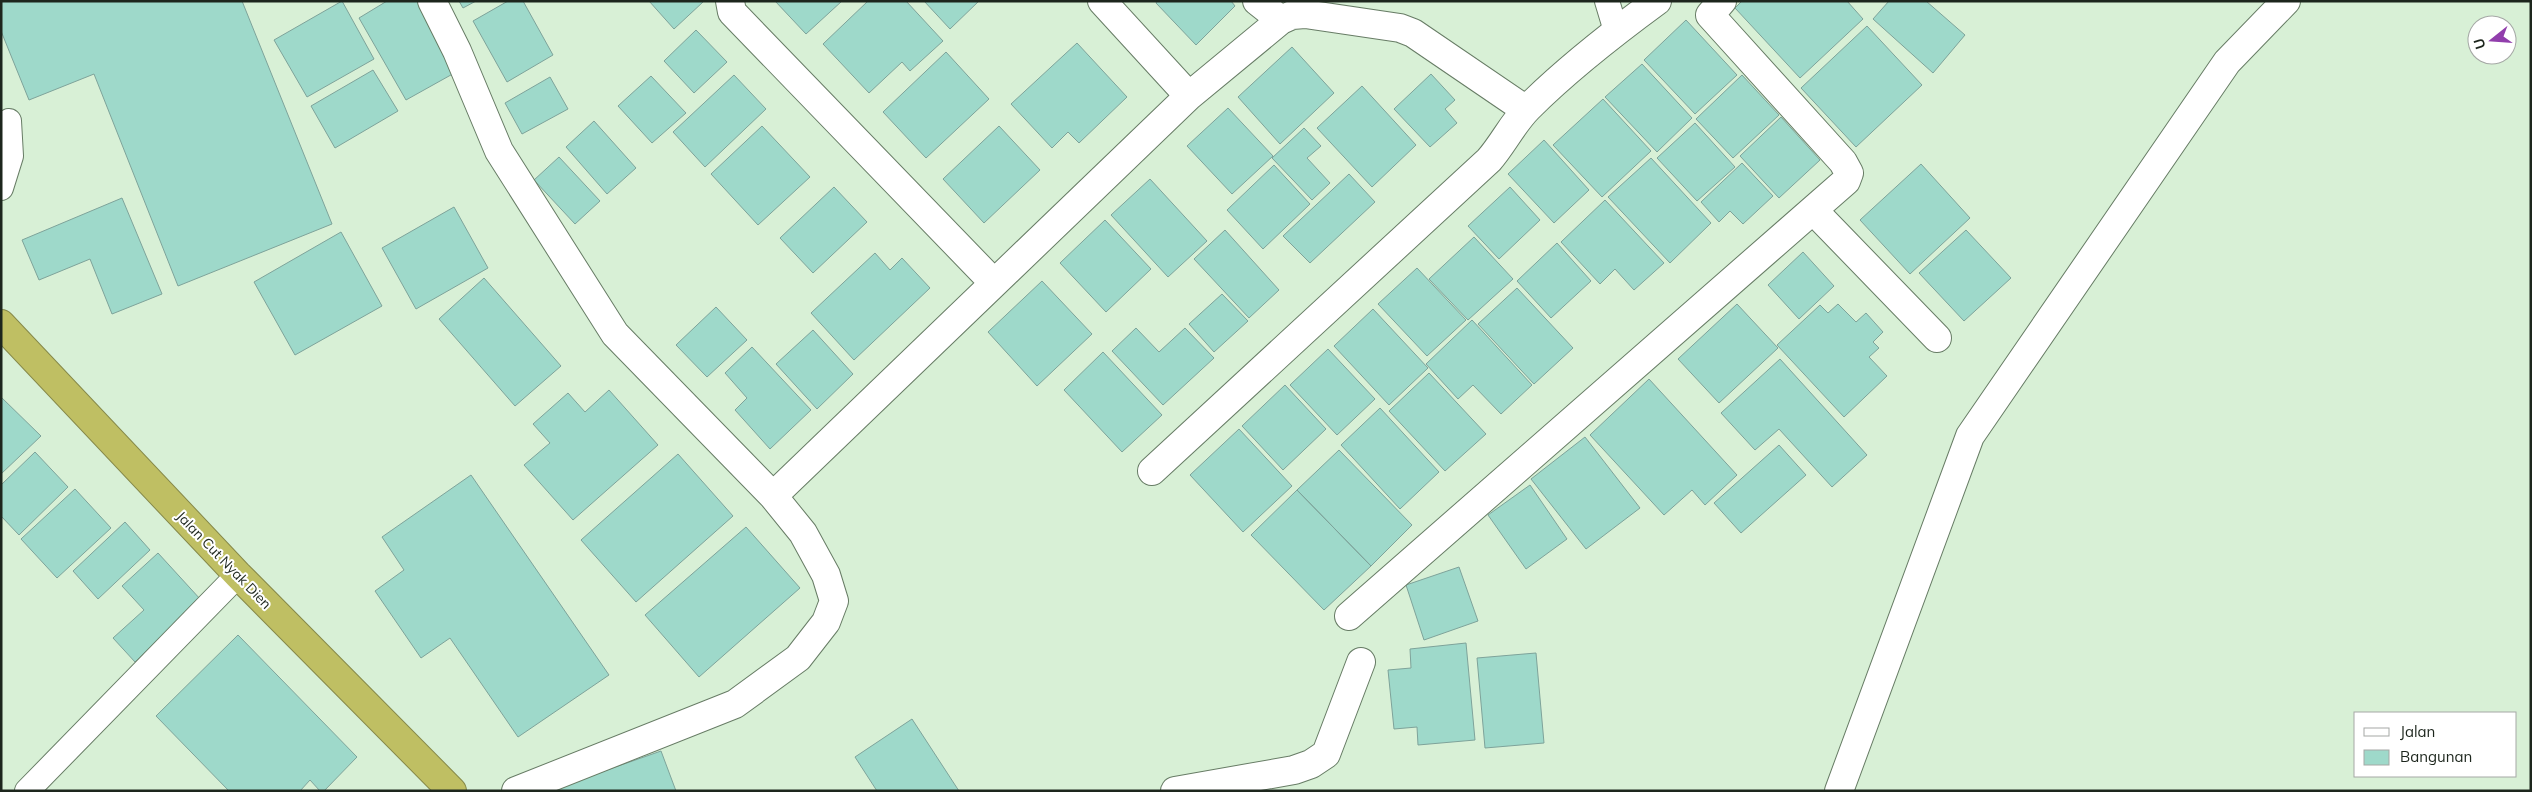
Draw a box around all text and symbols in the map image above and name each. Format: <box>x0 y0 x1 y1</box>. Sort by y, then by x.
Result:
north arrow <box>2467 15 2517 65</box>
text: U <box>2469 36 2490 51</box>
street label: Jalan Cut Nyak Dien <box>173 507 275 613</box>
legend <box>2354 712 2517 777</box>
text: Jalan <box>2400 722 2435 741</box>
text: Bangunan <box>2400 747 2472 766</box>

